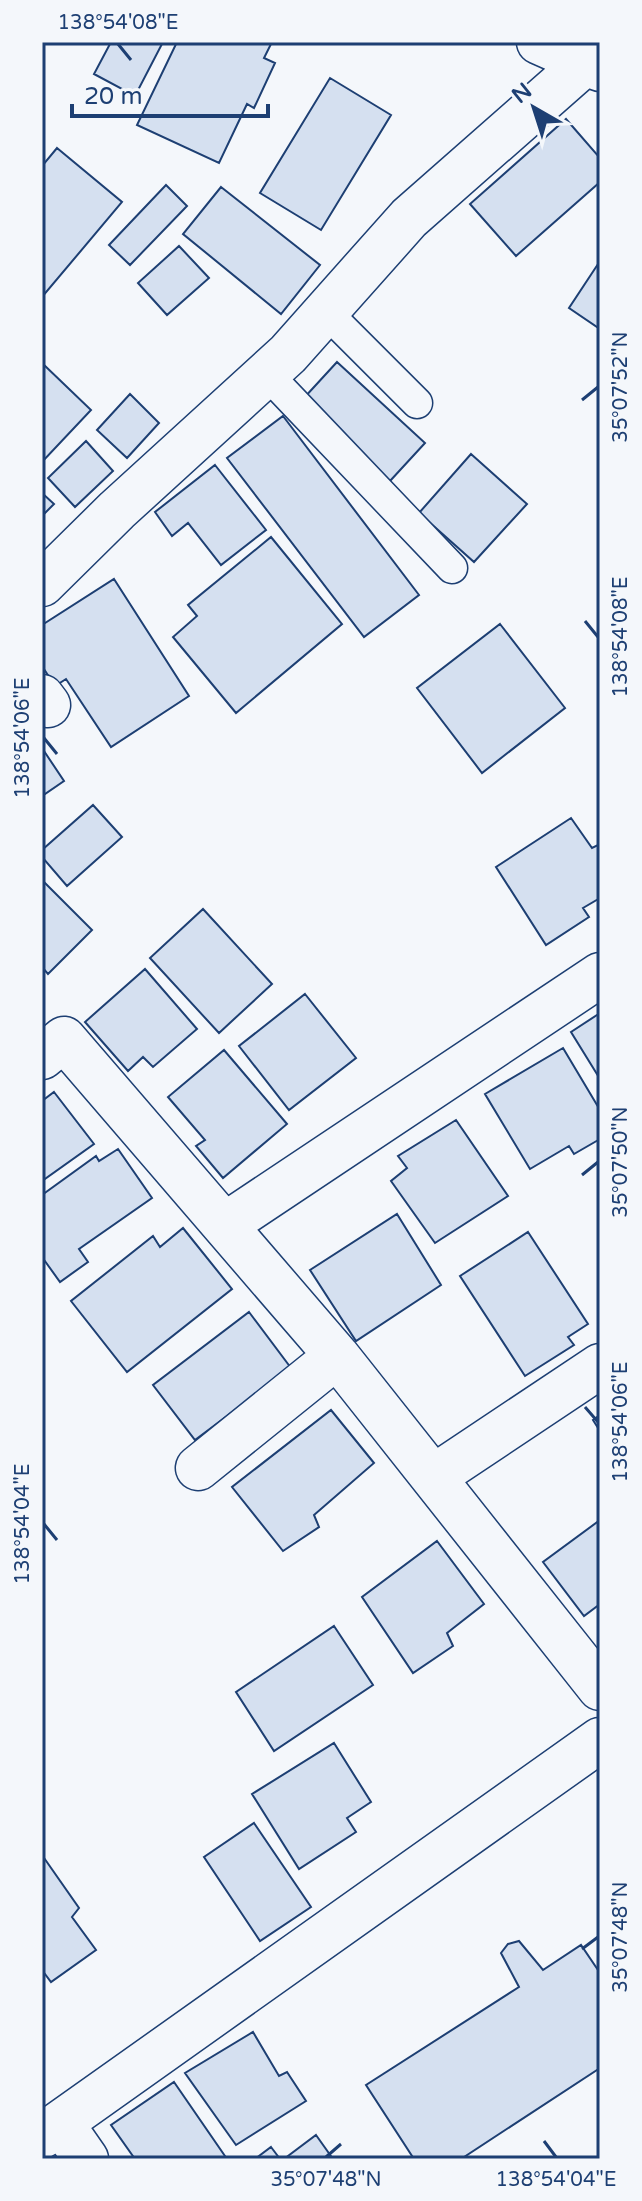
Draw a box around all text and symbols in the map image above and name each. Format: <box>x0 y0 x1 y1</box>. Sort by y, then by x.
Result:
text: 138°54'08"E <box>58 11 178 35</box>
scale bar <box>72 68 268 118</box>
north arrow <box>494 68 574 148</box>
text: N <box>507 78 537 109</box>
text: 20 m <box>84 82 142 111</box>
text: 35°07'52"N <box>609 331 633 443</box>
text: 138°54'08"E <box>609 577 633 697</box>
text: 138°54'06"E <box>11 678 35 798</box>
text: 35°07'50"N <box>609 1106 633 1218</box>
text: 138°54'06"E <box>609 1362 633 1482</box>
text: 138°54'04"E <box>11 1464 35 1584</box>
text: 35°07'48"N <box>609 1881 633 1993</box>
text: 35°07'48"N <box>270 2168 382 2192</box>
text: 138°54'04"E <box>496 2168 616 2192</box>

